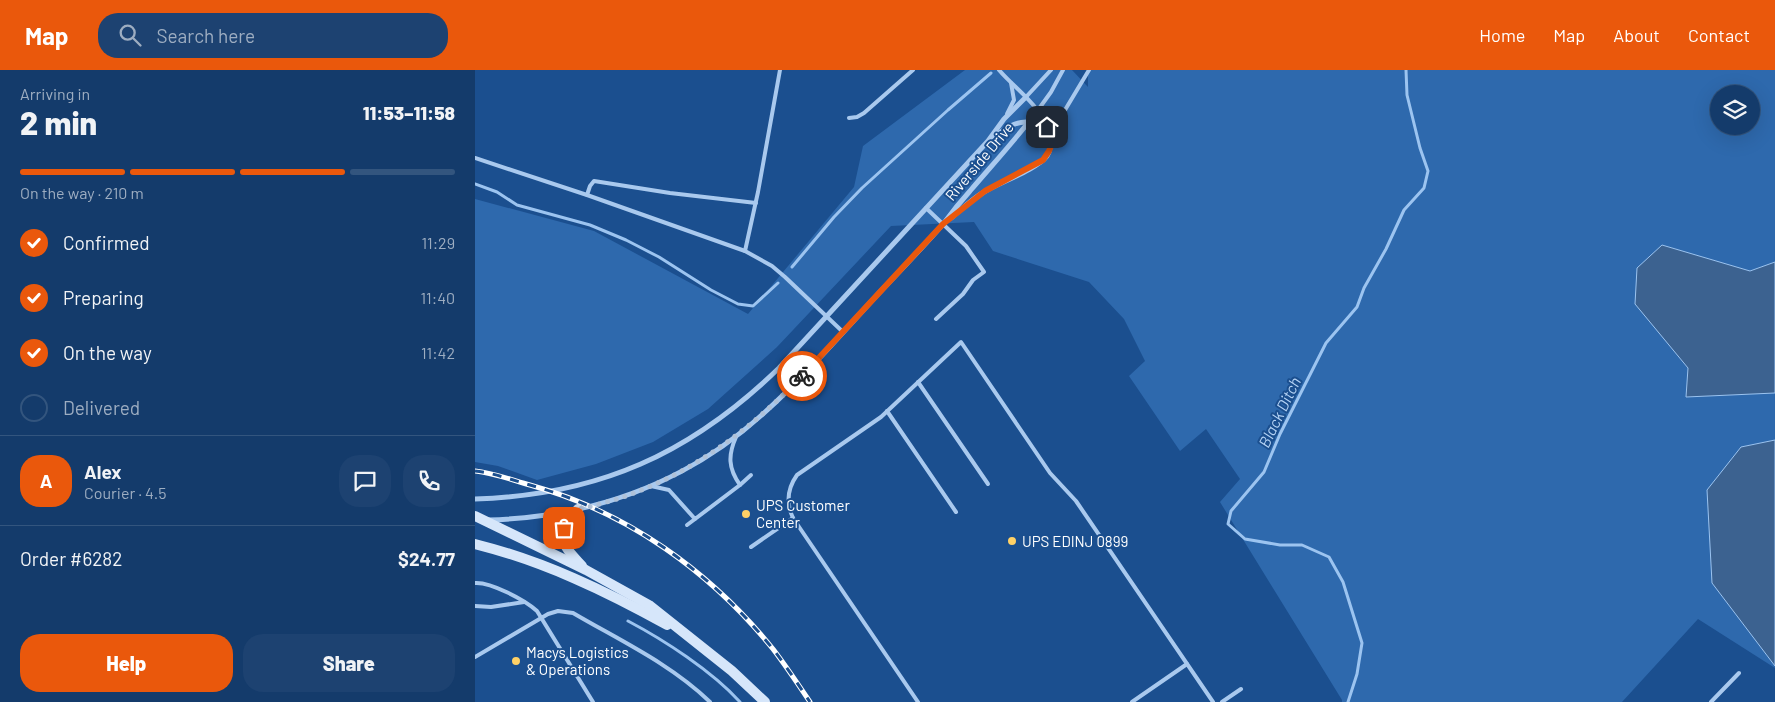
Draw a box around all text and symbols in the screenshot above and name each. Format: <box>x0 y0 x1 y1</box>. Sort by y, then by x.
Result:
search box <box>98 13 448 58</box>
text: Map <box>25 21 68 50</box>
icon: search <box>116 21 144 49</box>
text: Search here <box>156 24 255 47</box>
text: Home <box>1479 24 1525 46</box>
text: Map <box>1553 24 1585 46</box>
text: About <box>1613 24 1660 46</box>
text: Contact <box>1688 24 1750 46</box>
text: Arriving in <box>20 84 90 103</box>
map controls <box>1710 85 1760 135</box>
button: layers <box>1710 85 1760 135</box>
text: 11:53–11:58 <box>363 101 455 124</box>
text: 2 min <box>20 103 97 141</box>
pin <box>1026 106 1068 148</box>
icon: home <box>1033 113 1061 141</box>
street label: Riverside Drive <box>941 118 1017 204</box>
text: On the way · 210 m <box>20 183 144 202</box>
icon: check <box>20 229 48 257</box>
text: Confirmed <box>63 231 150 254</box>
text: 11:29 <box>421 233 455 252</box>
icon: check <box>20 284 48 312</box>
text: Preparing <box>63 286 144 309</box>
text: 11:40 <box>420 288 455 307</box>
icon: check <box>20 339 48 367</box>
text: On the way <box>63 341 152 364</box>
text: 11:42 <box>421 343 455 362</box>
courier <box>777 351 827 401</box>
icon: bike <box>788 362 816 390</box>
water label: Black Ditch <box>1254 374 1304 450</box>
text: Delivered <box>63 396 140 419</box>
button: chat <box>339 455 391 507</box>
button: phone <box>403 455 455 507</box>
text: Alex <box>84 460 122 483</box>
text: A <box>40 469 52 492</box>
text: Courier · 4.5 <box>84 483 167 502</box>
place label: UPS Customer Center <box>756 496 850 531</box>
pin <box>543 507 585 549</box>
marker: UPS Customer Center <box>740 508 752 520</box>
icon: bag <box>550 514 578 542</box>
place label: UPS EDINJ 0899 <box>1022 532 1128 550</box>
marker: UPS EDINJ 0899 <box>1006 535 1018 547</box>
text: Order #6282 <box>20 547 122 570</box>
text: $24.77 <box>398 547 455 570</box>
button: Help <box>20 634 233 692</box>
button: Share <box>243 634 455 692</box>
place label: Macys Logistics & Operations <box>526 643 629 678</box>
marker: Macys Logistics & Operations <box>510 655 522 667</box>

